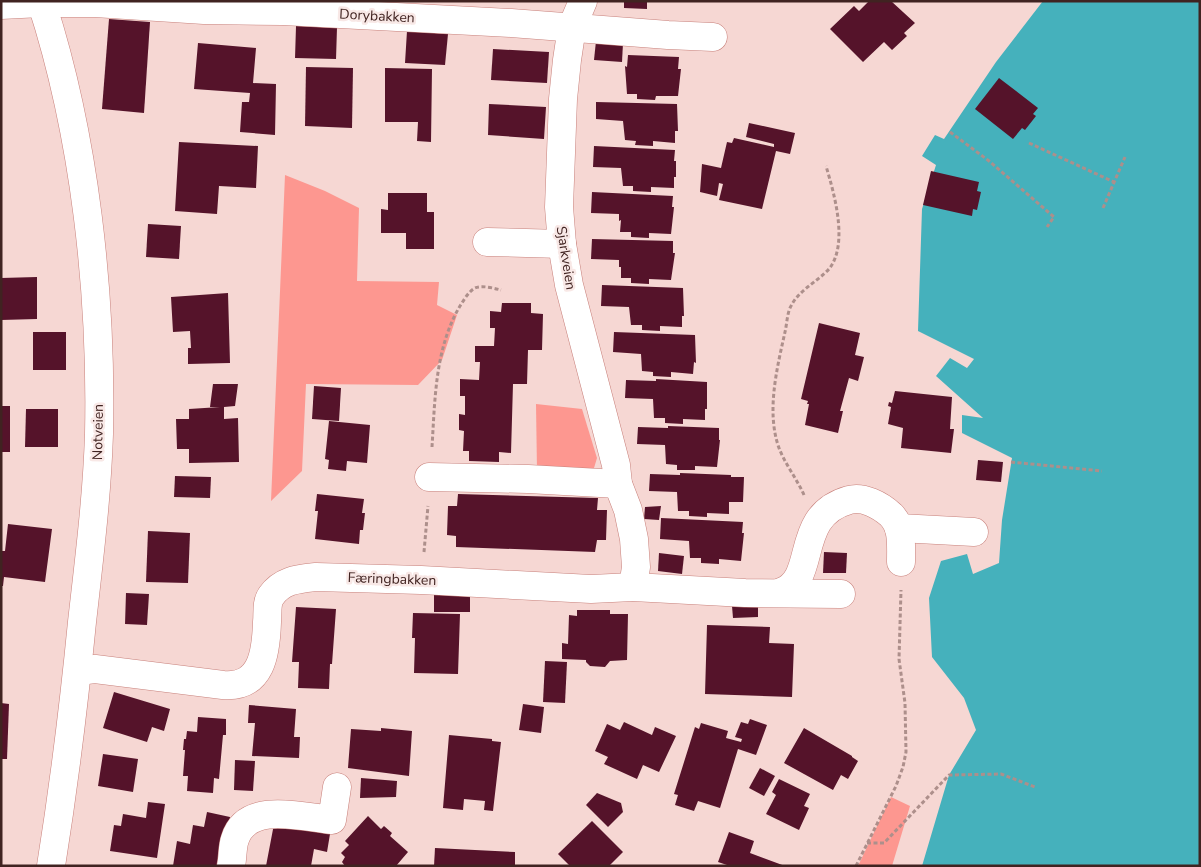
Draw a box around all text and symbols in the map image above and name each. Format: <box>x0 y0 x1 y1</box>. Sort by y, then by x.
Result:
street label: Dorybakken <box>339 5 415 27</box>
street label: Sjarkveien <box>552 225 580 291</box>
street label: Notveien <box>88 404 108 460</box>
street label: Færingbakken <box>347 568 437 590</box>

